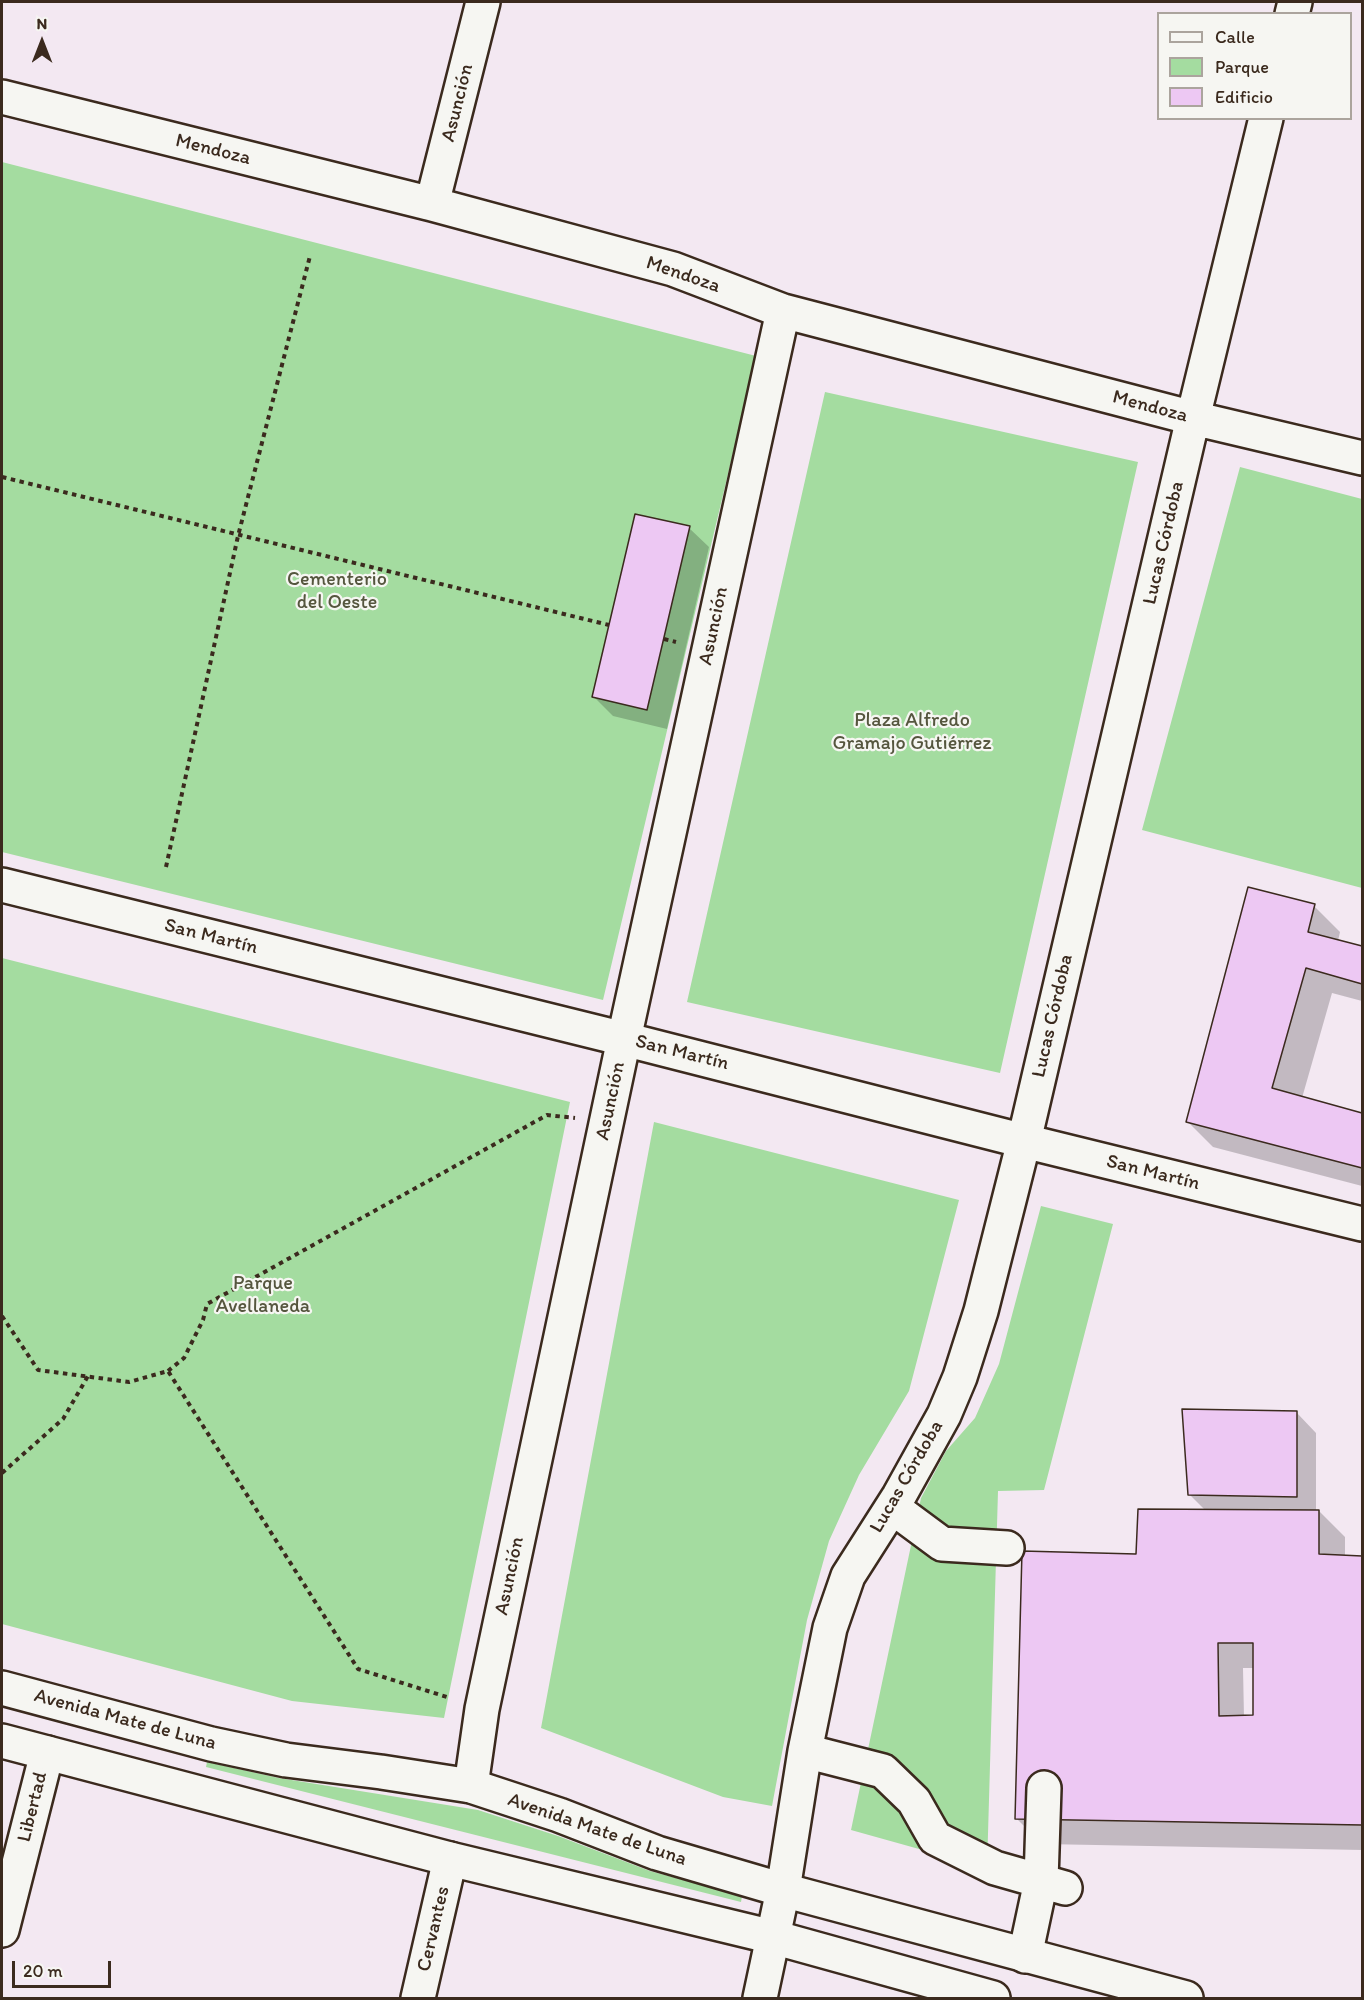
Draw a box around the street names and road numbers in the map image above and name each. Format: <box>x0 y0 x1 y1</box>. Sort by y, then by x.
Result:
street label: Asunción <box>437 62 479 144</box>
street label: Mendoza <box>173 129 253 171</box>
street label: Mendoza <box>643 251 723 299</box>
street label: Mendoza <box>1110 385 1190 429</box>
street label: Lucas Córdoba <box>1138 479 1190 607</box>
street label: Asunción <box>694 585 734 667</box>
street label: San Martín <box>162 914 260 960</box>
street label: Lucas Córdoba <box>1027 952 1079 1080</box>
street label: San Martín <box>633 1030 731 1076</box>
street label: Asunción <box>591 1060 631 1142</box>
street label: San Martín <box>1104 1150 1202 1196</box>
street label: Lucas Córdoba <box>865 1416 949 1538</box>
street label: Asunción <box>490 1535 530 1617</box>
street label: Avenida Mate de Luna <box>31 1684 219 1756</box>
street label: Libertad <box>13 1769 53 1845</box>
street label: Avenida Mate de Luna <box>504 1788 690 1872</box>
street label: Cervantes <box>413 1884 455 1974</box>

